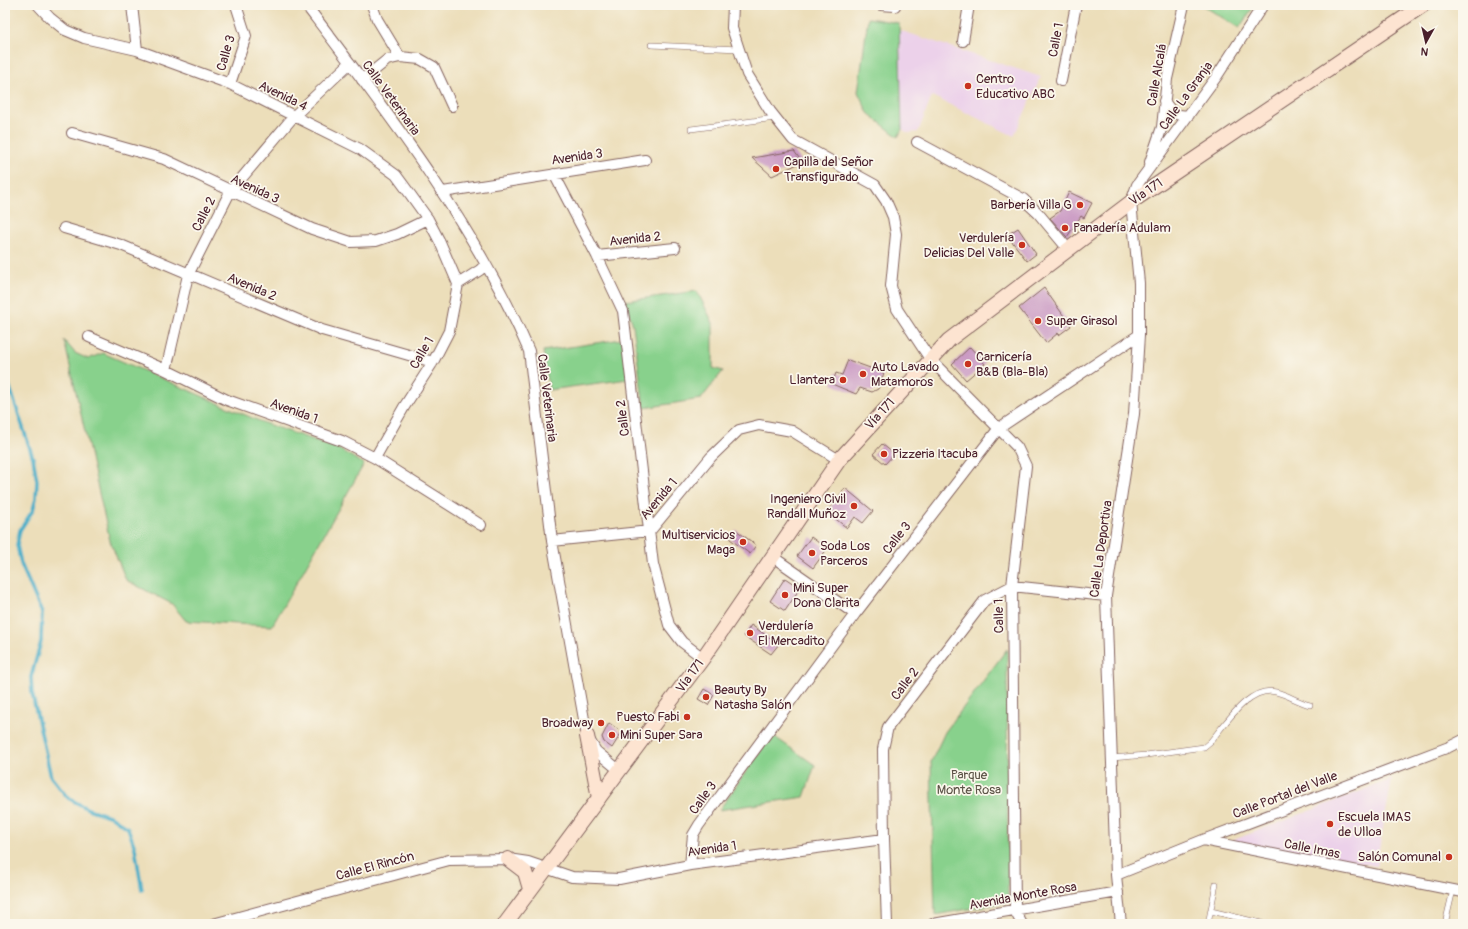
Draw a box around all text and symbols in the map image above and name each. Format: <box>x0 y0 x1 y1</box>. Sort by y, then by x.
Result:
street label: Calle 1 <box>1045 22 1067 58</box>
north arrow <box>1406 22 1446 62</box>
street label: Calle 3 <box>213 33 239 73</box>
street label: Calle Alcalá <box>1144 43 1170 107</box>
text: N <box>1420 44 1429 58</box>
street label: Calle Veterinaria <box>358 57 424 139</box>
street label: Calle La Granja <box>1156 59 1216 133</box>
place label: Centro Educativo ABC <box>976 71 1055 102</box>
street label: Avenida 4 <box>256 77 310 115</box>
marker: Centro Educativo ABC <box>963 81 973 91</box>
street label: Avenida 3 <box>550 145 604 169</box>
place label: Capilla del Señor Transfigurado <box>784 154 874 185</box>
marker: Capilla del Señor Transfigurado <box>771 164 781 174</box>
street label: Avenida 3 <box>228 171 282 207</box>
street label: Vía 171 <box>1126 175 1166 209</box>
street label: Calle 2 <box>189 194 219 234</box>
place label: Barbería Villa G <box>990 197 1072 213</box>
marker: Barbería Villa G <box>1075 200 1085 210</box>
place label: Panadería Adulam <box>1073 220 1171 236</box>
marker: Panadería Adulam <box>1060 223 1070 233</box>
street label: Avenida 2 <box>608 228 662 250</box>
place label: Verdulería Delicias Del Valle <box>924 230 1015 261</box>
marker: Verdulería Delicias Del Valle <box>1017 240 1027 250</box>
street label: Avenida 2 <box>225 270 279 304</box>
place label: Super Girasol <box>1046 313 1118 329</box>
marker: Super Girasol <box>1033 316 1043 326</box>
street label: Calle 1 <box>406 334 438 372</box>
place label: Carnicería B&B (Bla-Bla) <box>976 349 1049 380</box>
street label: Calle Veterinaria <box>534 353 560 443</box>
place label: Auto Lavado Matamoros <box>871 359 939 390</box>
marker: Carnicería B&B (Bla-Bla) <box>963 359 973 369</box>
marker: Auto Lavado Matamoros <box>858 369 868 379</box>
place label: Llantera <box>789 372 835 388</box>
marker: Llantera <box>838 375 848 385</box>
street label: Avenida 1 <box>268 395 320 427</box>
street label: Vía 171 <box>862 395 898 433</box>
street label: Calle 2 <box>613 399 633 437</box>
place label: Pizzeria Itacuba <box>892 446 978 462</box>
marker: Pizzeria Itacuba <box>879 449 889 459</box>
street label: Avenida 1 <box>637 475 681 523</box>
place label: Ingeniero Civil Randall Muñoz <box>767 491 846 522</box>
street label: Calle La Deportiva <box>1086 499 1116 599</box>
marker: Ingeniero Civil Randall Muñoz <box>849 501 859 511</box>
street label: Calle 3 <box>879 519 915 557</box>
place label: Multiservicios Maga <box>662 527 735 558</box>
marker: Multiservicios Maga <box>738 537 748 547</box>
place label: Soda Los Parceros <box>820 538 870 569</box>
marker: Soda Los Parceros <box>807 548 817 558</box>
place label: Mini Super Dona Clarita <box>793 580 860 611</box>
marker: Mini Super Dona Clarita <box>780 590 790 600</box>
street label: Calle 1 <box>991 599 1007 633</box>
place label: Verdulería El Mercadito <box>758 618 825 649</box>
marker: Verdulería El Mercadito <box>745 628 755 638</box>
street label: Vía 171 <box>673 656 707 696</box>
street label: Calle 2 <box>888 665 922 703</box>
place label: Beauty By Natasha Salón <box>714 682 792 713</box>
marker: Beauty By Natasha Salón <box>701 692 711 702</box>
place label: Puesto Fabi <box>616 709 679 725</box>
marker: Puesto Fabi <box>682 712 692 722</box>
place label: Broadway <box>541 715 593 731</box>
marker: Broadway <box>596 718 606 728</box>
place label: Mini Super Sara <box>620 727 702 743</box>
marker: Mini Super Sara <box>607 730 617 740</box>
park label: Parque Monte Rosa <box>937 767 1001 798</box>
street label: Calle Portal del Valle <box>1230 767 1340 822</box>
street label: Calle 3 <box>686 778 720 818</box>
place label: Escuela IMAS de Ulloa <box>1338 809 1411 840</box>
marker: Escuela IMAS de Ulloa <box>1325 819 1335 829</box>
street label: Calle Imas <box>1283 836 1341 862</box>
street label: Avenida 1 <box>686 838 738 860</box>
street label: Calle El Rincón <box>334 848 416 884</box>
place label: Salón Comunal <box>1358 849 1441 865</box>
marker: Salón Comunal <box>1444 852 1454 862</box>
street label: Avenida Monte Rosa <box>968 879 1078 913</box>

